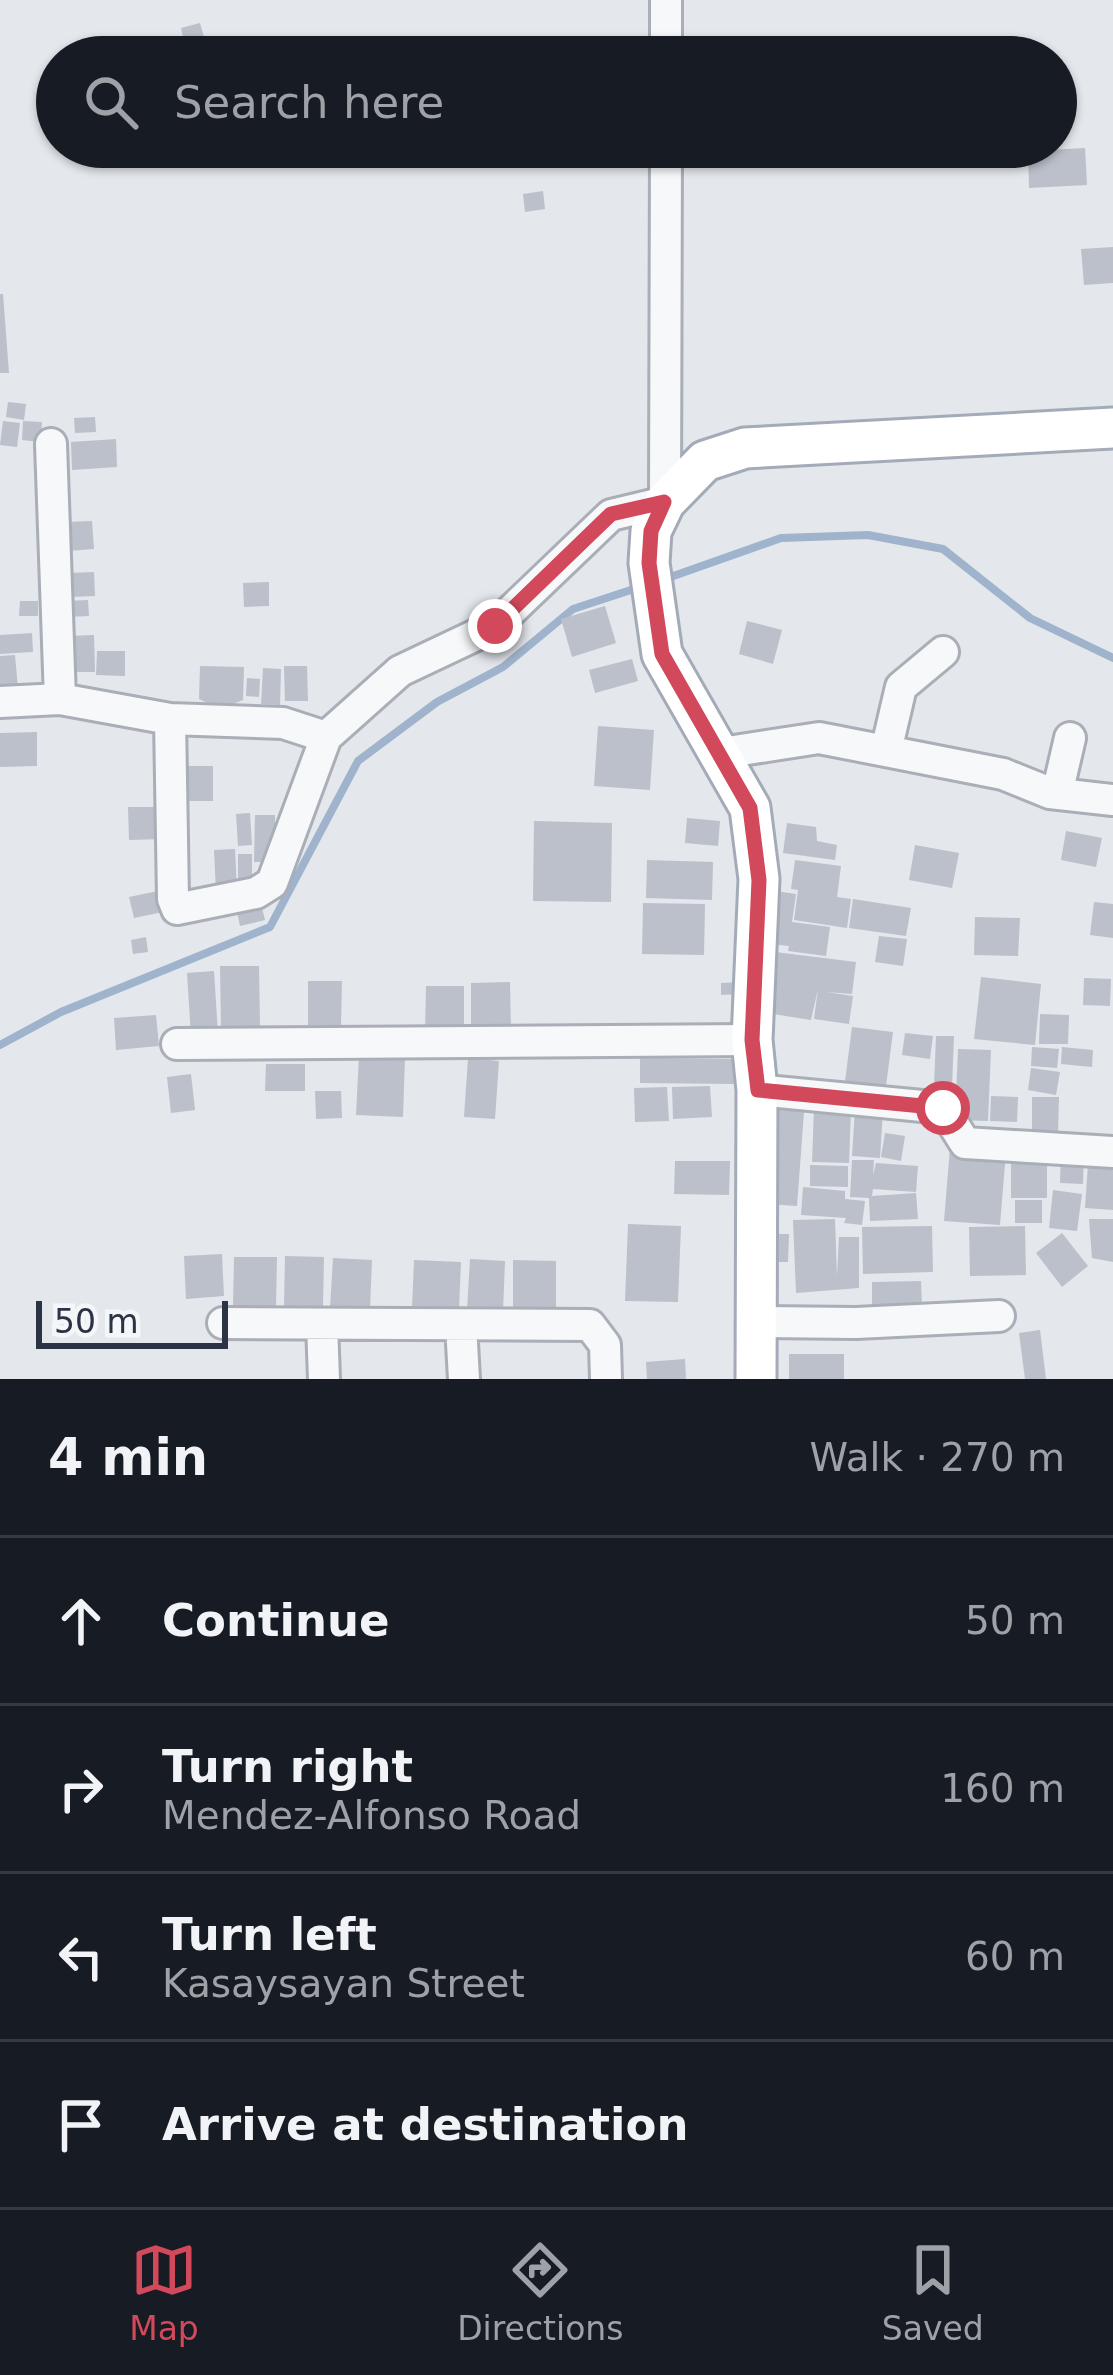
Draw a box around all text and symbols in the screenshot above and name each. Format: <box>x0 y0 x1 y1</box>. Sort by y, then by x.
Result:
search box <box>36 36 1077 168</box>
icon: search <box>78 69 144 135</box>
text: Search here <box>174 76 444 129</box>
route end <box>468 599 522 653</box>
route start <box>916 1081 970 1135</box>
scale bar <box>36 1295 228 1348</box>
text: 50 m <box>54 1302 139 1341</box>
text: 4 min <box>48 1428 208 1487</box>
text: Walk · 270 m <box>810 1435 1065 1480</box>
icon: ahead <box>48 1588 114 1654</box>
text: Continue <box>162 1594 390 1647</box>
text: 50 m <box>965 1598 1065 1643</box>
text: Turn right <box>162 1740 413 1793</box>
icon: right <box>48 1756 114 1822</box>
text: 160 m <box>940 1766 1065 1811</box>
text: Mendez-Alfonso Road <box>162 1793 581 1838</box>
text: Turn left <box>162 1908 377 1961</box>
icon: left <box>48 1924 114 1990</box>
text: 60 m <box>965 1934 1065 1979</box>
text: Kasaysayan Street <box>162 1961 525 2006</box>
icon: arrive <box>48 2092 114 2158</box>
text: Arrive at destination <box>162 2098 688 2151</box>
tab: Map <box>129 2237 199 2348</box>
tab: Directions <box>457 2237 623 2348</box>
tab: Saved <box>882 2237 984 2348</box>

